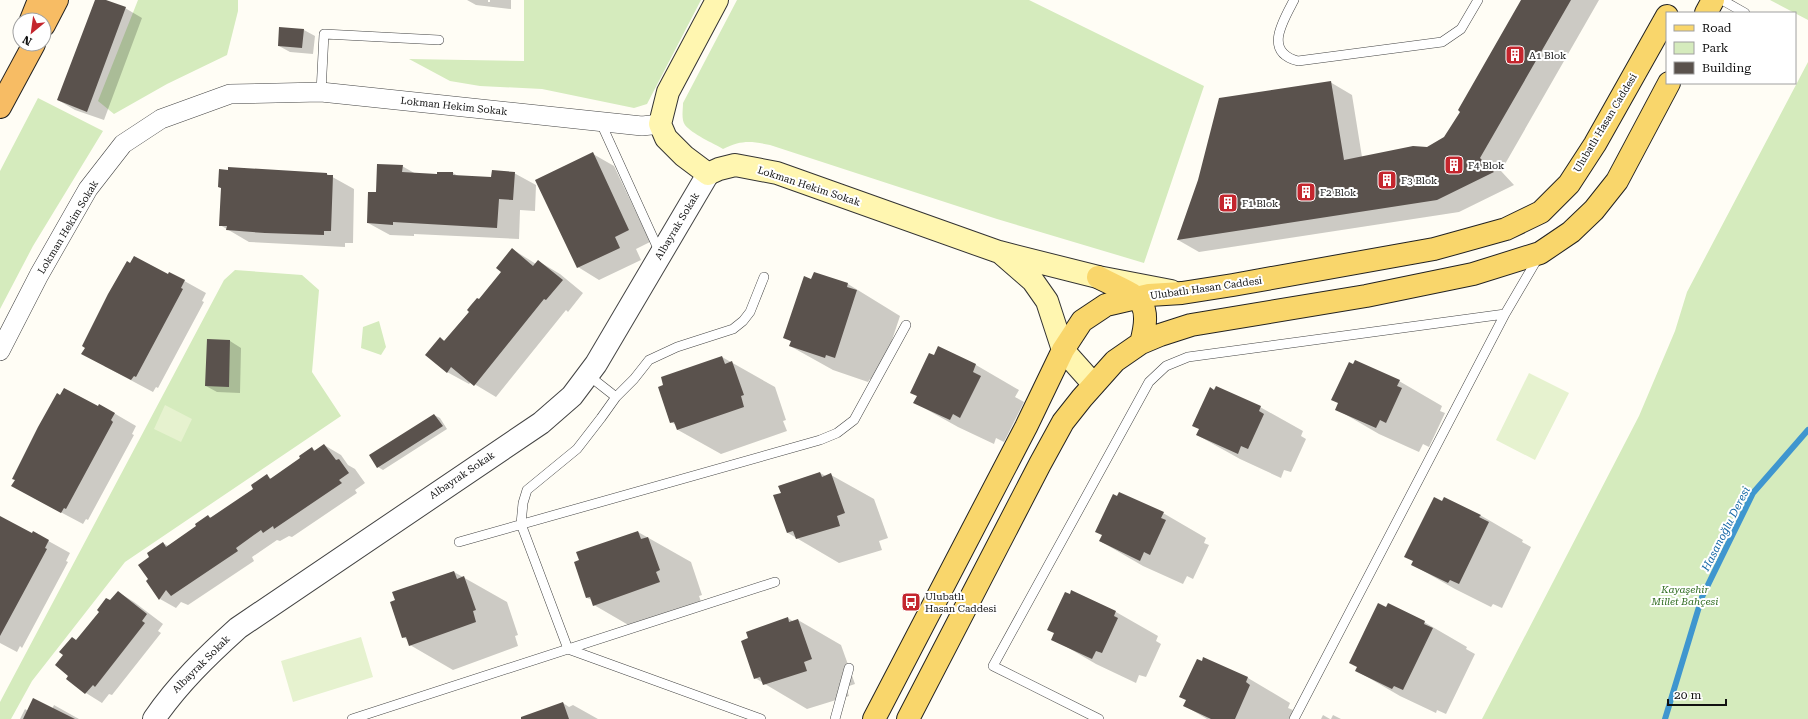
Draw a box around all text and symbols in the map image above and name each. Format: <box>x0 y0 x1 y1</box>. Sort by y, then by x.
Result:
north arrow <box>12 12 52 52</box>
legend <box>1666 12 1796 84</box>
text: Road <box>1702 21 1732 35</box>
text: N <box>20 32 34 48</box>
text: Park <box>1702 41 1729 55</box>
building icon: A1 Blok <box>1504 44 1526 66</box>
place label: A1 Blok <box>1529 50 1567 61</box>
text: Building <box>1702 61 1751 75</box>
street label: Ulubatlı Hasan Caddesi <box>1571 72 1639 174</box>
street label: Lokman Hekim Sokak <box>400 95 509 117</box>
building icon: F4 Blok <box>1443 154 1465 176</box>
place label: F4 Blok <box>1468 160 1505 171</box>
street label: Lokman Hekim Sokak <box>756 164 862 208</box>
building icon: F3 Blok <box>1376 169 1398 191</box>
place label: F3 Blok <box>1401 175 1438 186</box>
street label: Lokman Hekim Sokak <box>36 178 101 276</box>
building icon: F2 Blok <box>1295 181 1317 203</box>
place label: F2 Blok <box>1320 187 1357 198</box>
street label: Albayrak Sokak <box>653 190 702 262</box>
building icon: F1 Blok <box>1217 192 1239 214</box>
place label: F1 Blok <box>1242 198 1279 209</box>
street label: Ulubatlı Hasan Caddesi <box>1149 275 1263 301</box>
street label: Albayrak Sokak <box>427 449 497 501</box>
water label: Hasanoğlu Deresi <box>1699 484 1753 574</box>
park label: Kayaşehir Millet Bahçesi <box>1651 584 1718 607</box>
bus stop icon: Ulubatlı Hasan Caddesi <box>900 591 922 613</box>
place label: Ulubatlı Hasan Caddesi <box>925 591 997 614</box>
street label: Albayrak Sokak <box>170 633 232 695</box>
scale bar <box>1668 681 1726 707</box>
text: 20 m <box>1674 688 1701 702</box>

